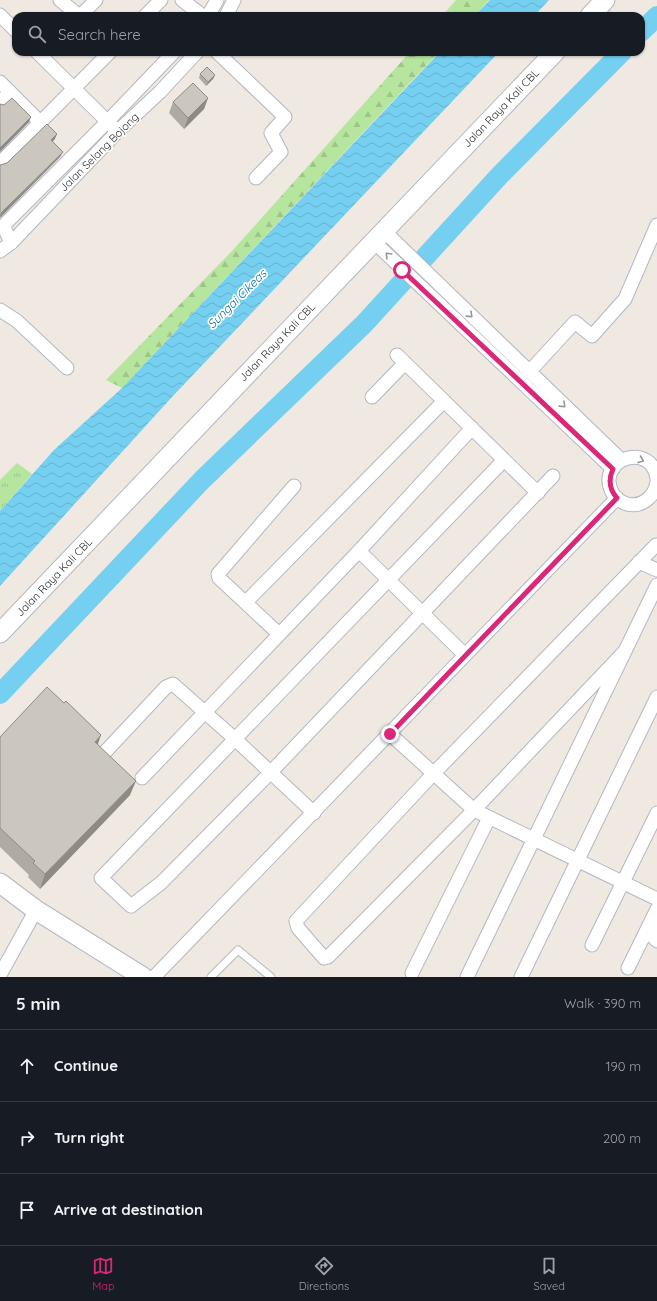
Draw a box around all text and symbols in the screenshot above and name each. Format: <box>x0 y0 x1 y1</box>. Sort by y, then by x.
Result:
search box <box>12 12 645 56</box>
icon: search <box>26 23 48 45</box>
text: Search here <box>58 25 141 44</box>
street label: Jalan Raya Kali CBL <box>460 66 542 150</box>
street label: Jalan Selang Bojong <box>57 110 141 194</box>
one-way arrow <box>385 252 393 260</box>
route start <box>393 261 411 279</box>
water label: Sungai Cikeas <box>204 265 270 331</box>
street label: Jalan Raya Kali CBL <box>236 300 318 384</box>
one-way arrow <box>465 310 473 318</box>
one-way arrow <box>558 400 566 408</box>
one-way arrow <box>638 455 645 463</box>
street label: Jalan Raya Kali CBL <box>13 535 95 619</box>
route end <box>381 725 399 743</box>
text: 5 min <box>16 993 60 1014</box>
text: Walk · 390 m <box>564 995 641 1011</box>
icon: ahead <box>16 1055 38 1077</box>
text: Continue <box>54 1056 118 1075</box>
text: 190 m <box>606 1058 641 1074</box>
icon: right <box>16 1127 38 1149</box>
text: Turn right <box>54 1128 125 1147</box>
text: 200 m <box>603 1130 641 1146</box>
icon: arrive <box>16 1199 38 1221</box>
text: Arrive at destination <box>54 1200 203 1219</box>
tab: Map <box>92 1255 115 1293</box>
tab: Directions <box>299 1255 349 1293</box>
tab: Saved <box>533 1255 565 1293</box>

